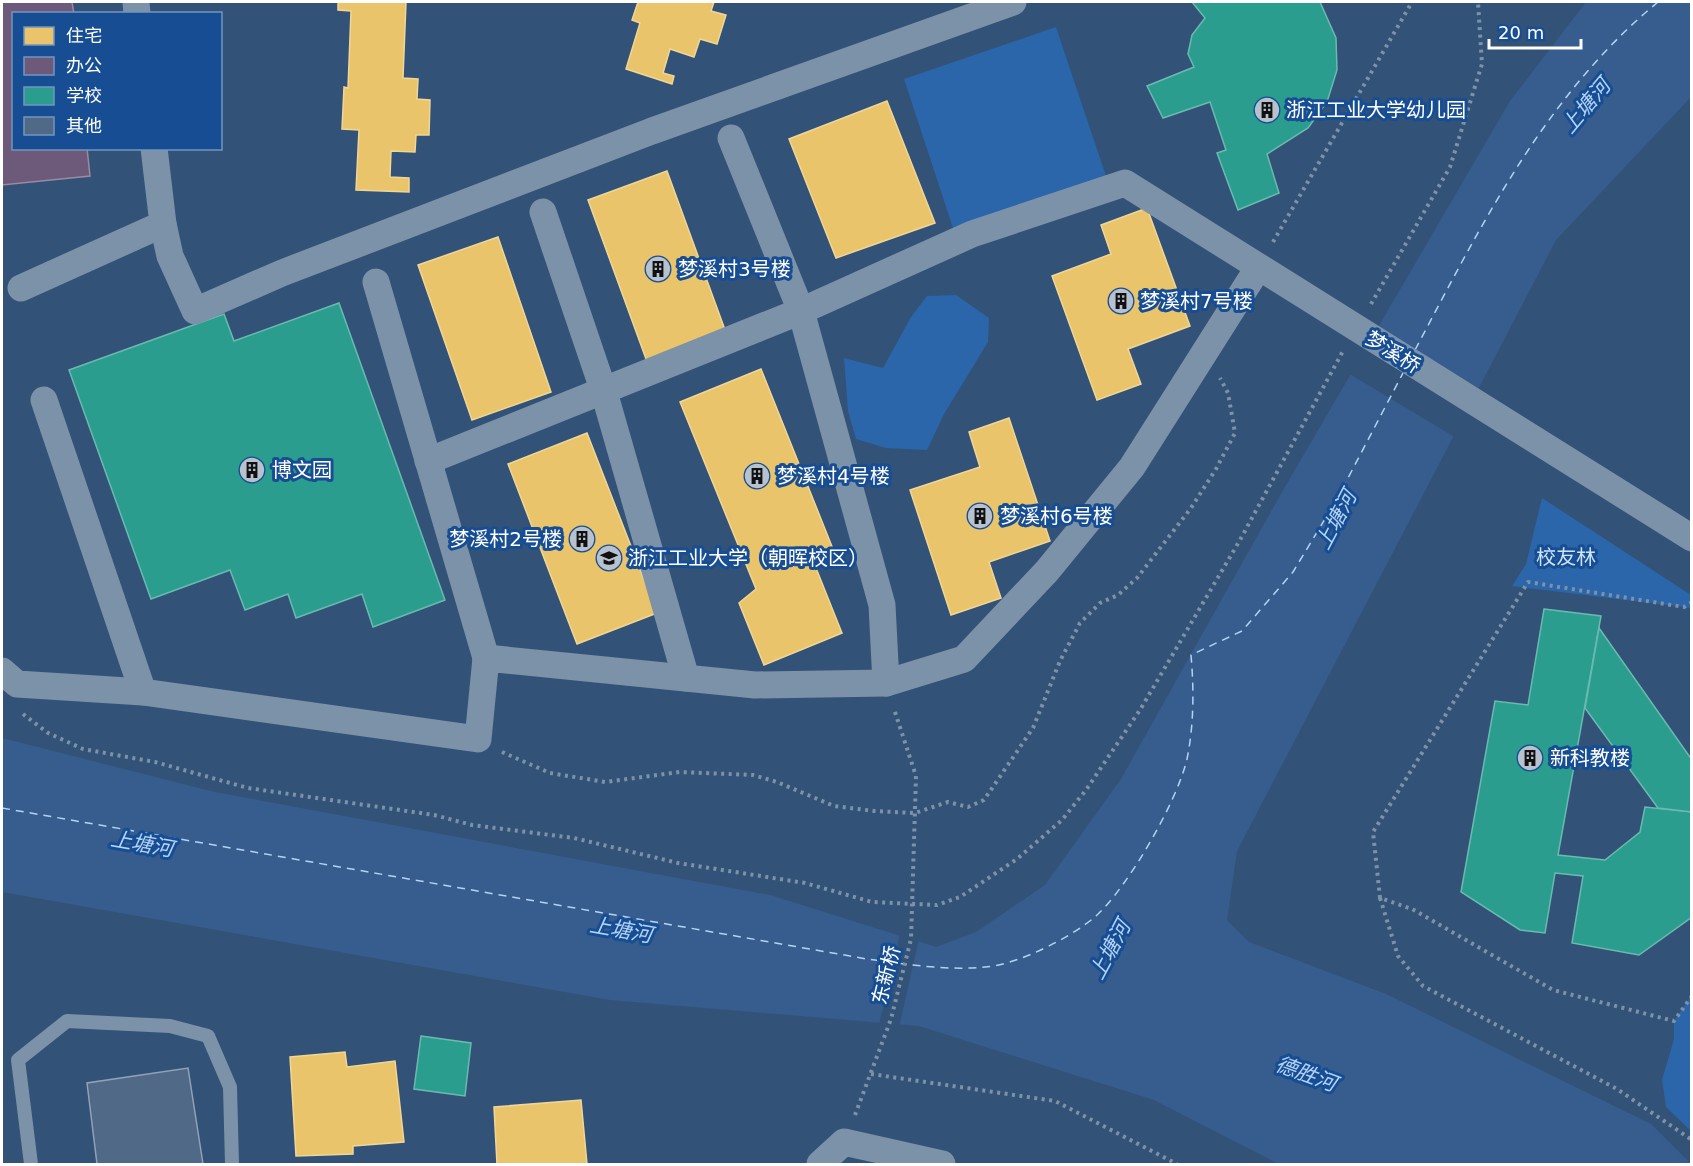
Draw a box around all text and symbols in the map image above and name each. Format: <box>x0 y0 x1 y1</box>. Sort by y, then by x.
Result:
legend <box>12 12 222 150</box>
scale bar <box>1489 12 1580 50</box>
text: 20 m <box>1498 22 1544 43</box>
text: 住宅 <box>66 25 102 46</box>
text: 办公 <box>66 55 102 76</box>
water label: 上塘河 <box>1557 71 1618 138</box>
text: 学校 <box>66 85 102 106</box>
building icon: 浙江工业大学幼儿园 <box>1252 95 1282 125</box>
place label: 浙江工业大学幼儿园 <box>1286 98 1466 122</box>
text: 其他 <box>66 115 102 136</box>
building icon: 梦溪村3号楼 <box>643 254 673 284</box>
place label: 梦溪村3号楼 <box>678 257 791 281</box>
building icon: 梦溪村7号楼 <box>1106 286 1136 316</box>
place label: 梦溪村7号楼 <box>1140 289 1253 313</box>
street label: 梦溪桥 <box>1361 326 1425 378</box>
building icon: 博文园 <box>237 455 267 485</box>
place label: 博文园 <box>272 458 332 482</box>
building icon: 梦溪村4号楼 <box>742 461 772 491</box>
place label: 梦溪村4号楼 <box>777 464 890 488</box>
water label: 上塘河 <box>1311 483 1363 553</box>
building icon: 梦溪村6号楼 <box>965 501 995 531</box>
place label: 梦溪村6号楼 <box>1000 504 1113 528</box>
building icon: 梦溪村2号楼 <box>567 524 597 554</box>
place label: 梦溪村2号楼 <box>449 527 562 551</box>
school or university icon: 浙江工业大学（朝晖校区） <box>594 543 624 573</box>
park label: 校友林 <box>1536 545 1596 569</box>
place label: 浙江工业大学（朝晖校区） <box>628 546 868 570</box>
building icon: 新科教楼 <box>1515 743 1545 773</box>
place label: 新科教楼 <box>1550 746 1630 770</box>
water label: 上塘河 <box>109 827 179 862</box>
water label: 上塘河 <box>588 913 658 948</box>
water label: 上塘河 <box>1085 913 1137 983</box>
street label: 东新桥 <box>867 943 905 1007</box>
water label: 德胜河 <box>1272 1052 1343 1097</box>

